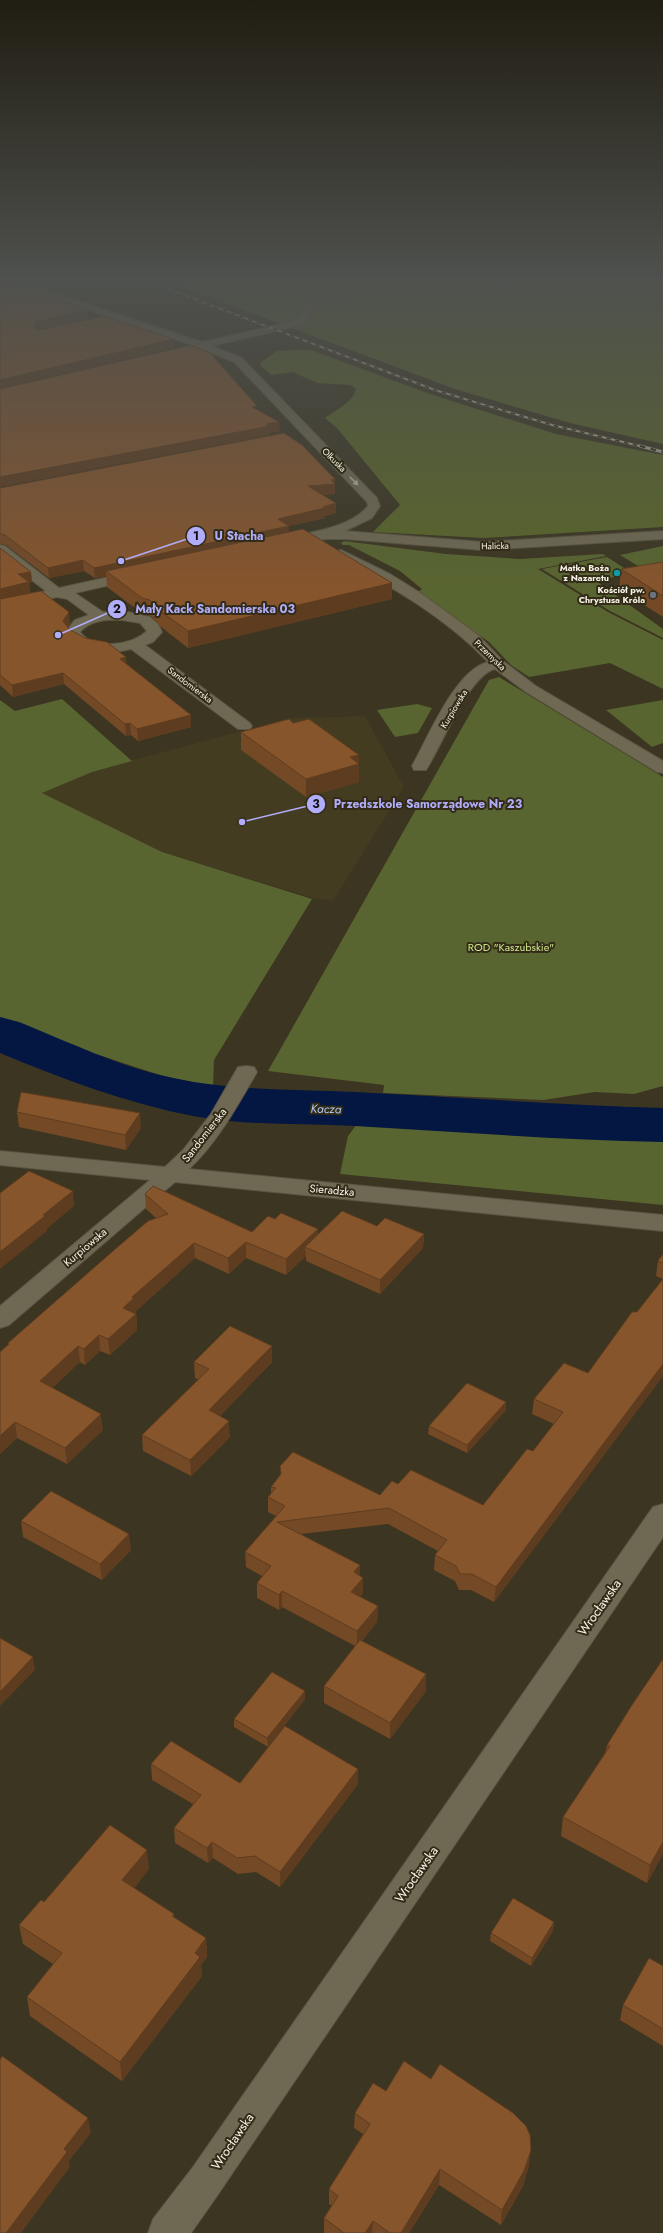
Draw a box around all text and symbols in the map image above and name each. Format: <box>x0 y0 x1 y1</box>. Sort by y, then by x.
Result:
street label: Olkuska <box>319 445 349 475</box>
one-way arrow <box>349 476 359 486</box>
callout: U Stacha <box>186 524 271 548</box>
text: 1 <box>193 527 199 545</box>
text: U Stacha <box>214 527 264 545</box>
street label: Halicka <box>481 539 509 552</box>
place label: Matka Boża z Nazaretu <box>560 561 609 584</box>
marker: Matka Boża z Nazaretu <box>612 568 622 578</box>
place label: Kościół pw. Chrystusa Króla <box>579 583 645 606</box>
marker: Kościół pw. Chrystusa Króla <box>648 590 658 600</box>
callout: Mały Kack Sandomierska 03 <box>107 597 303 621</box>
text: 2 <box>113 600 121 618</box>
text: Mały Kack Sandomierska 03 <box>135 600 295 618</box>
street label: Przemyska <box>472 636 509 673</box>
street label: Sandomierska <box>165 663 215 706</box>
street label: Kurpiowska <box>437 687 470 730</box>
callout: Przedszkole Samorządowe Nr 23 <box>306 792 531 816</box>
text: 3 <box>312 795 320 813</box>
text: Przedszkole Samorządowe Nr 23 <box>334 795 523 813</box>
park label: ROD "Kaszubskie" <box>468 939 554 955</box>
water label: Kacza <box>310 1100 342 1118</box>
street label: Sandomierska <box>178 1105 230 1165</box>
street label: Sieradzka <box>309 1180 355 1200</box>
street label: Kurpiowska <box>60 1224 110 1270</box>
street label: Wrocławska <box>573 1575 626 1639</box>
street label: Wrocławska <box>390 1842 443 1906</box>
street label: Wrocławska <box>206 2109 258 2173</box>

